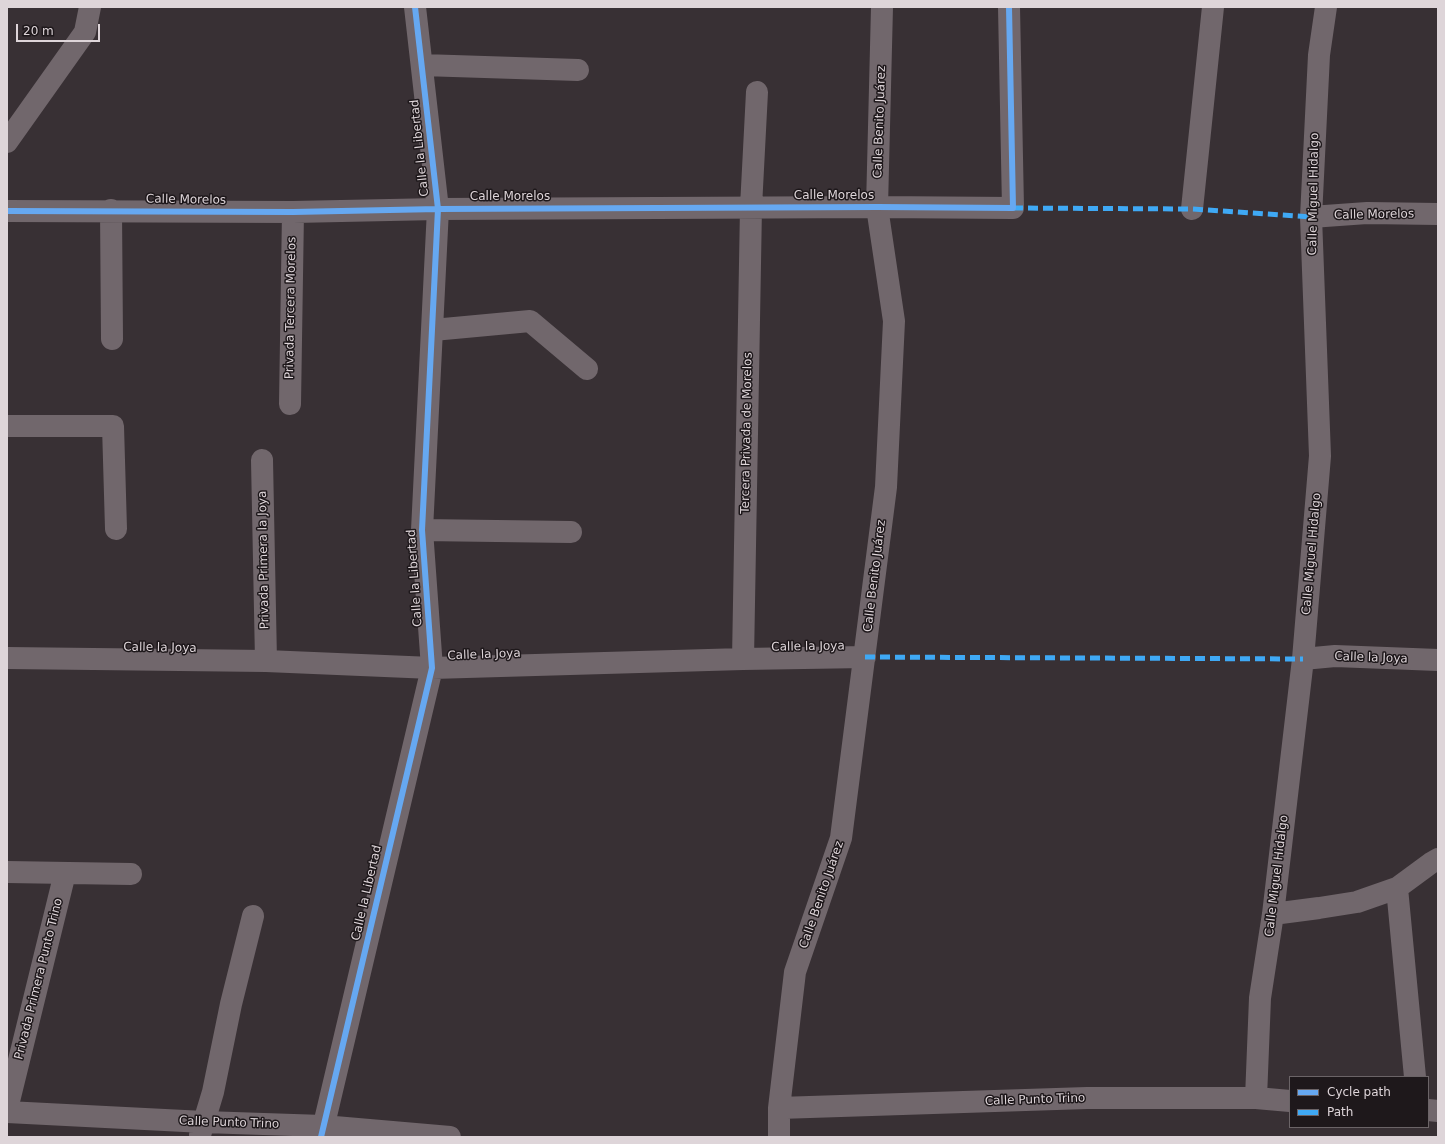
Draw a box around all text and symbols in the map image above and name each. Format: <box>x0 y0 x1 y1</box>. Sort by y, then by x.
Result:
scale bar <box>18 16 102 42</box>
text: 20 m <box>23 24 54 38</box>
street label: Calle Benito Juárez <box>871 65 889 179</box>
street label: Calle la Libertad <box>408 99 432 197</box>
street label: Calle Miguel Hidalgo <box>1306 133 1322 255</box>
street label: Calle Morelos <box>794 189 874 203</box>
street label: Calle Morelos <box>470 190 550 204</box>
street label: Calle Morelos <box>146 192 226 208</box>
street label: Calle Morelos <box>1334 207 1414 223</box>
street label: Privada Tercera Morelos <box>283 237 299 379</box>
street label: Tercera Privada de Morelos <box>738 352 756 514</box>
street label: Privada Primera la Joya <box>256 490 272 630</box>
street label: Calle Miguel Hidalgo <box>1299 492 1325 616</box>
street label: Calle Benito Juárez <box>861 519 889 633</box>
street label: Calle la Libertad <box>404 529 426 627</box>
street label: Calle la Joya <box>771 639 845 655</box>
street label: Calle la Joya <box>123 640 197 656</box>
street label: Calle la Joya <box>447 647 521 663</box>
street label: Calle la Joya <box>1334 650 1408 666</box>
street label: Calle Miguel Hidalgo <box>1262 814 1292 938</box>
street label: Calle Benito Juárez <box>797 839 847 951</box>
street label: Calle la Libertad <box>349 844 385 942</box>
street label: Privada Primera Punto Trino <box>12 897 66 1061</box>
legend <box>1289 1076 1429 1128</box>
text: Cycle path <box>1327 1085 1391 1099</box>
street label: Calle Punto Trino <box>985 1091 1085 1109</box>
text: Path <box>1327 1105 1353 1119</box>
street label: Calle Punto Trino <box>179 1114 279 1132</box>

